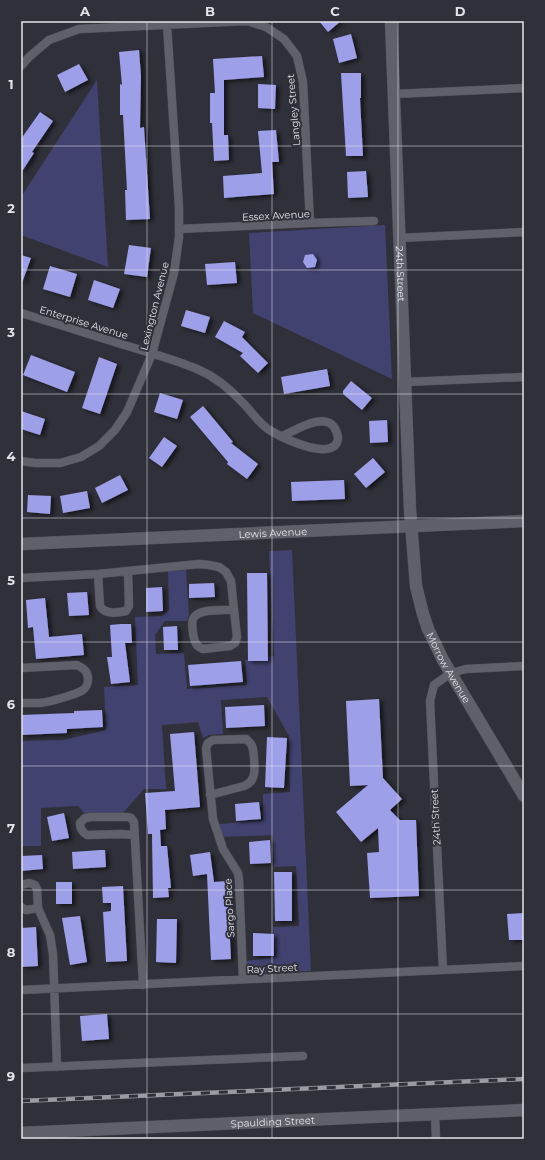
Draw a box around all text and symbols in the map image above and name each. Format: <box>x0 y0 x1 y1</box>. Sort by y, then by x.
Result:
text: A <box>79 3 91 19</box>
text: B <box>205 3 215 19</box>
text: C <box>330 3 340 19</box>
text: D <box>455 3 466 19</box>
street label: Langley Street <box>284 73 303 147</box>
text: 1 <box>8 76 14 92</box>
text: 2 <box>7 200 15 216</box>
street label: Essex Avenue <box>242 207 310 224</box>
street label: 24th Street <box>393 246 408 302</box>
street label: Lexington Avenue <box>137 261 172 352</box>
street label: Enterprise Avenue <box>38 303 130 342</box>
text: 3 <box>6 324 15 340</box>
text: 4 <box>7 448 16 464</box>
street label: Lewis Avenue <box>238 525 307 541</box>
text: 5 <box>7 572 15 588</box>
street label: Morrow Avenue <box>424 630 473 706</box>
text: 6 <box>7 696 16 712</box>
street label: 24th Street <box>428 789 443 845</box>
text: 7 <box>7 820 15 836</box>
street label: Sargo Place <box>221 878 238 938</box>
text: 8 <box>7 944 16 960</box>
street label: Ray Street <box>246 961 298 976</box>
text: 9 <box>7 1068 15 1084</box>
street label: Spaulding Street <box>230 1114 315 1130</box>

